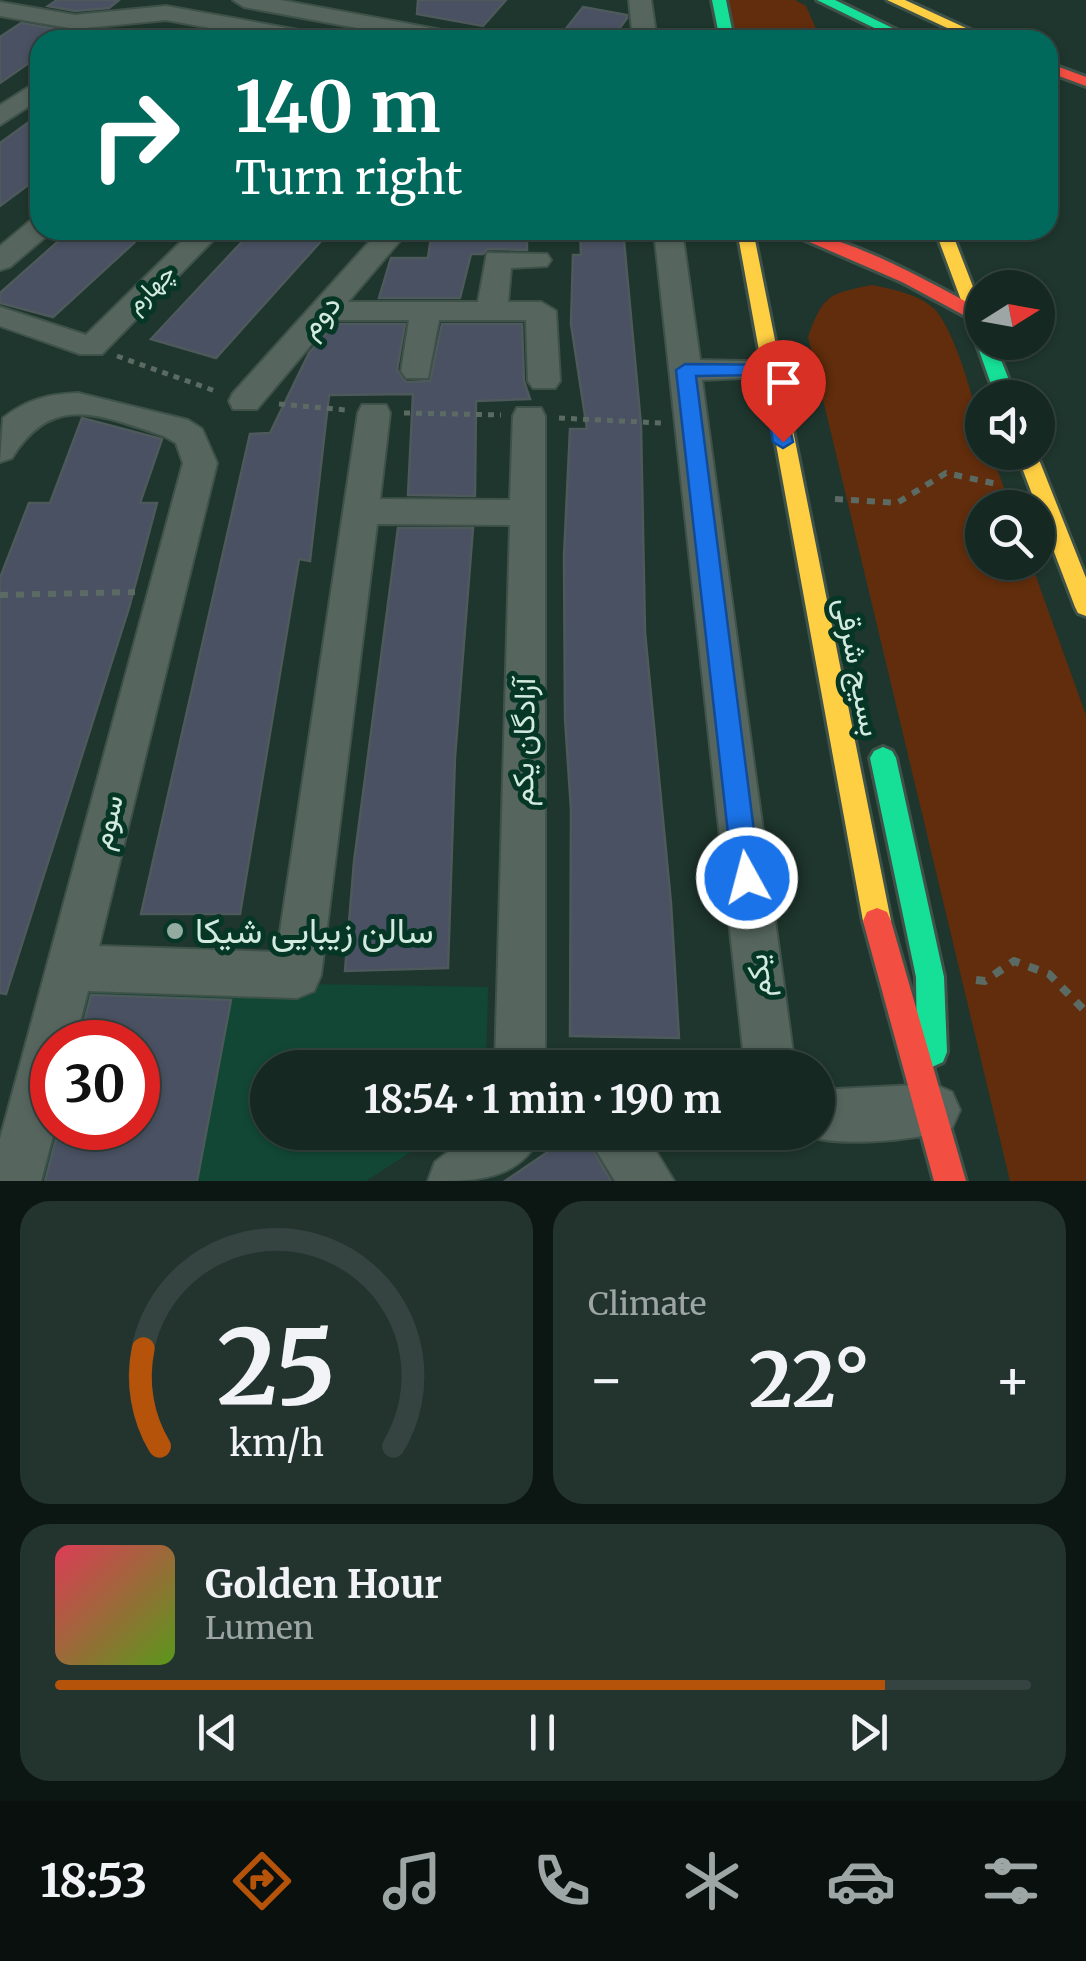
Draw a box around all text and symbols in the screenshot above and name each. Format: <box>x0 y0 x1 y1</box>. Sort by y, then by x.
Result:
text: 140 m <box>235 63 441 151</box>
icon: right <box>70 70 200 200</box>
text: Turn right <box>235 150 463 206</box>
street label: چهارم <box>118 256 182 320</box>
north arrow <box>965 270 1055 360</box>
map controls <box>965 270 1055 580</box>
street label: دوم <box>290 286 349 346</box>
pin <box>741 340 826 443</box>
icon: arrive <box>756 355 811 410</box>
button: sound <box>965 380 1055 470</box>
button: search <box>965 490 1055 580</box>
street label: بسیج شرقی <box>825 594 891 740</box>
street label: آزادگان یکم <box>503 675 544 807</box>
street label: سوم <box>81 791 132 853</box>
position arrow <box>695 826 799 930</box>
place label: سالن زیبایی شیکا <box>195 909 434 953</box>
marker: سالن زیبایی شیکا <box>164 920 186 942</box>
street label: یکم <box>736 952 781 1000</box>
speed limit sign: 30 <box>30 1020 160 1150</box>
text: 18:54 · 1 min · 190 m <box>364 1076 721 1123</box>
text: Climate <box>588 1284 706 1324</box>
text: 25 <box>217 1302 336 1432</box>
text: 22° <box>749 1333 870 1427</box>
text: − <box>588 1345 625 1414</box>
text: + <box>994 1345 1031 1414</box>
text: km/h <box>229 1421 324 1466</box>
text: Golden Hour <box>205 1561 442 1608</box>
text: Lumen <box>205 1608 314 1648</box>
icon: previous <box>190 1705 245 1760</box>
icon: pause <box>515 1705 570 1760</box>
icon: next <box>841 1705 896 1760</box>
icon: directions <box>227 1846 297 1916</box>
icon: music <box>377 1846 447 1916</box>
icon: phone <box>527 1846 597 1916</box>
icon: climate <box>677 1846 747 1916</box>
icon: car <box>826 1846 896 1916</box>
icon: filters <box>976 1846 1046 1916</box>
text: 18:53 <box>40 1853 147 1909</box>

